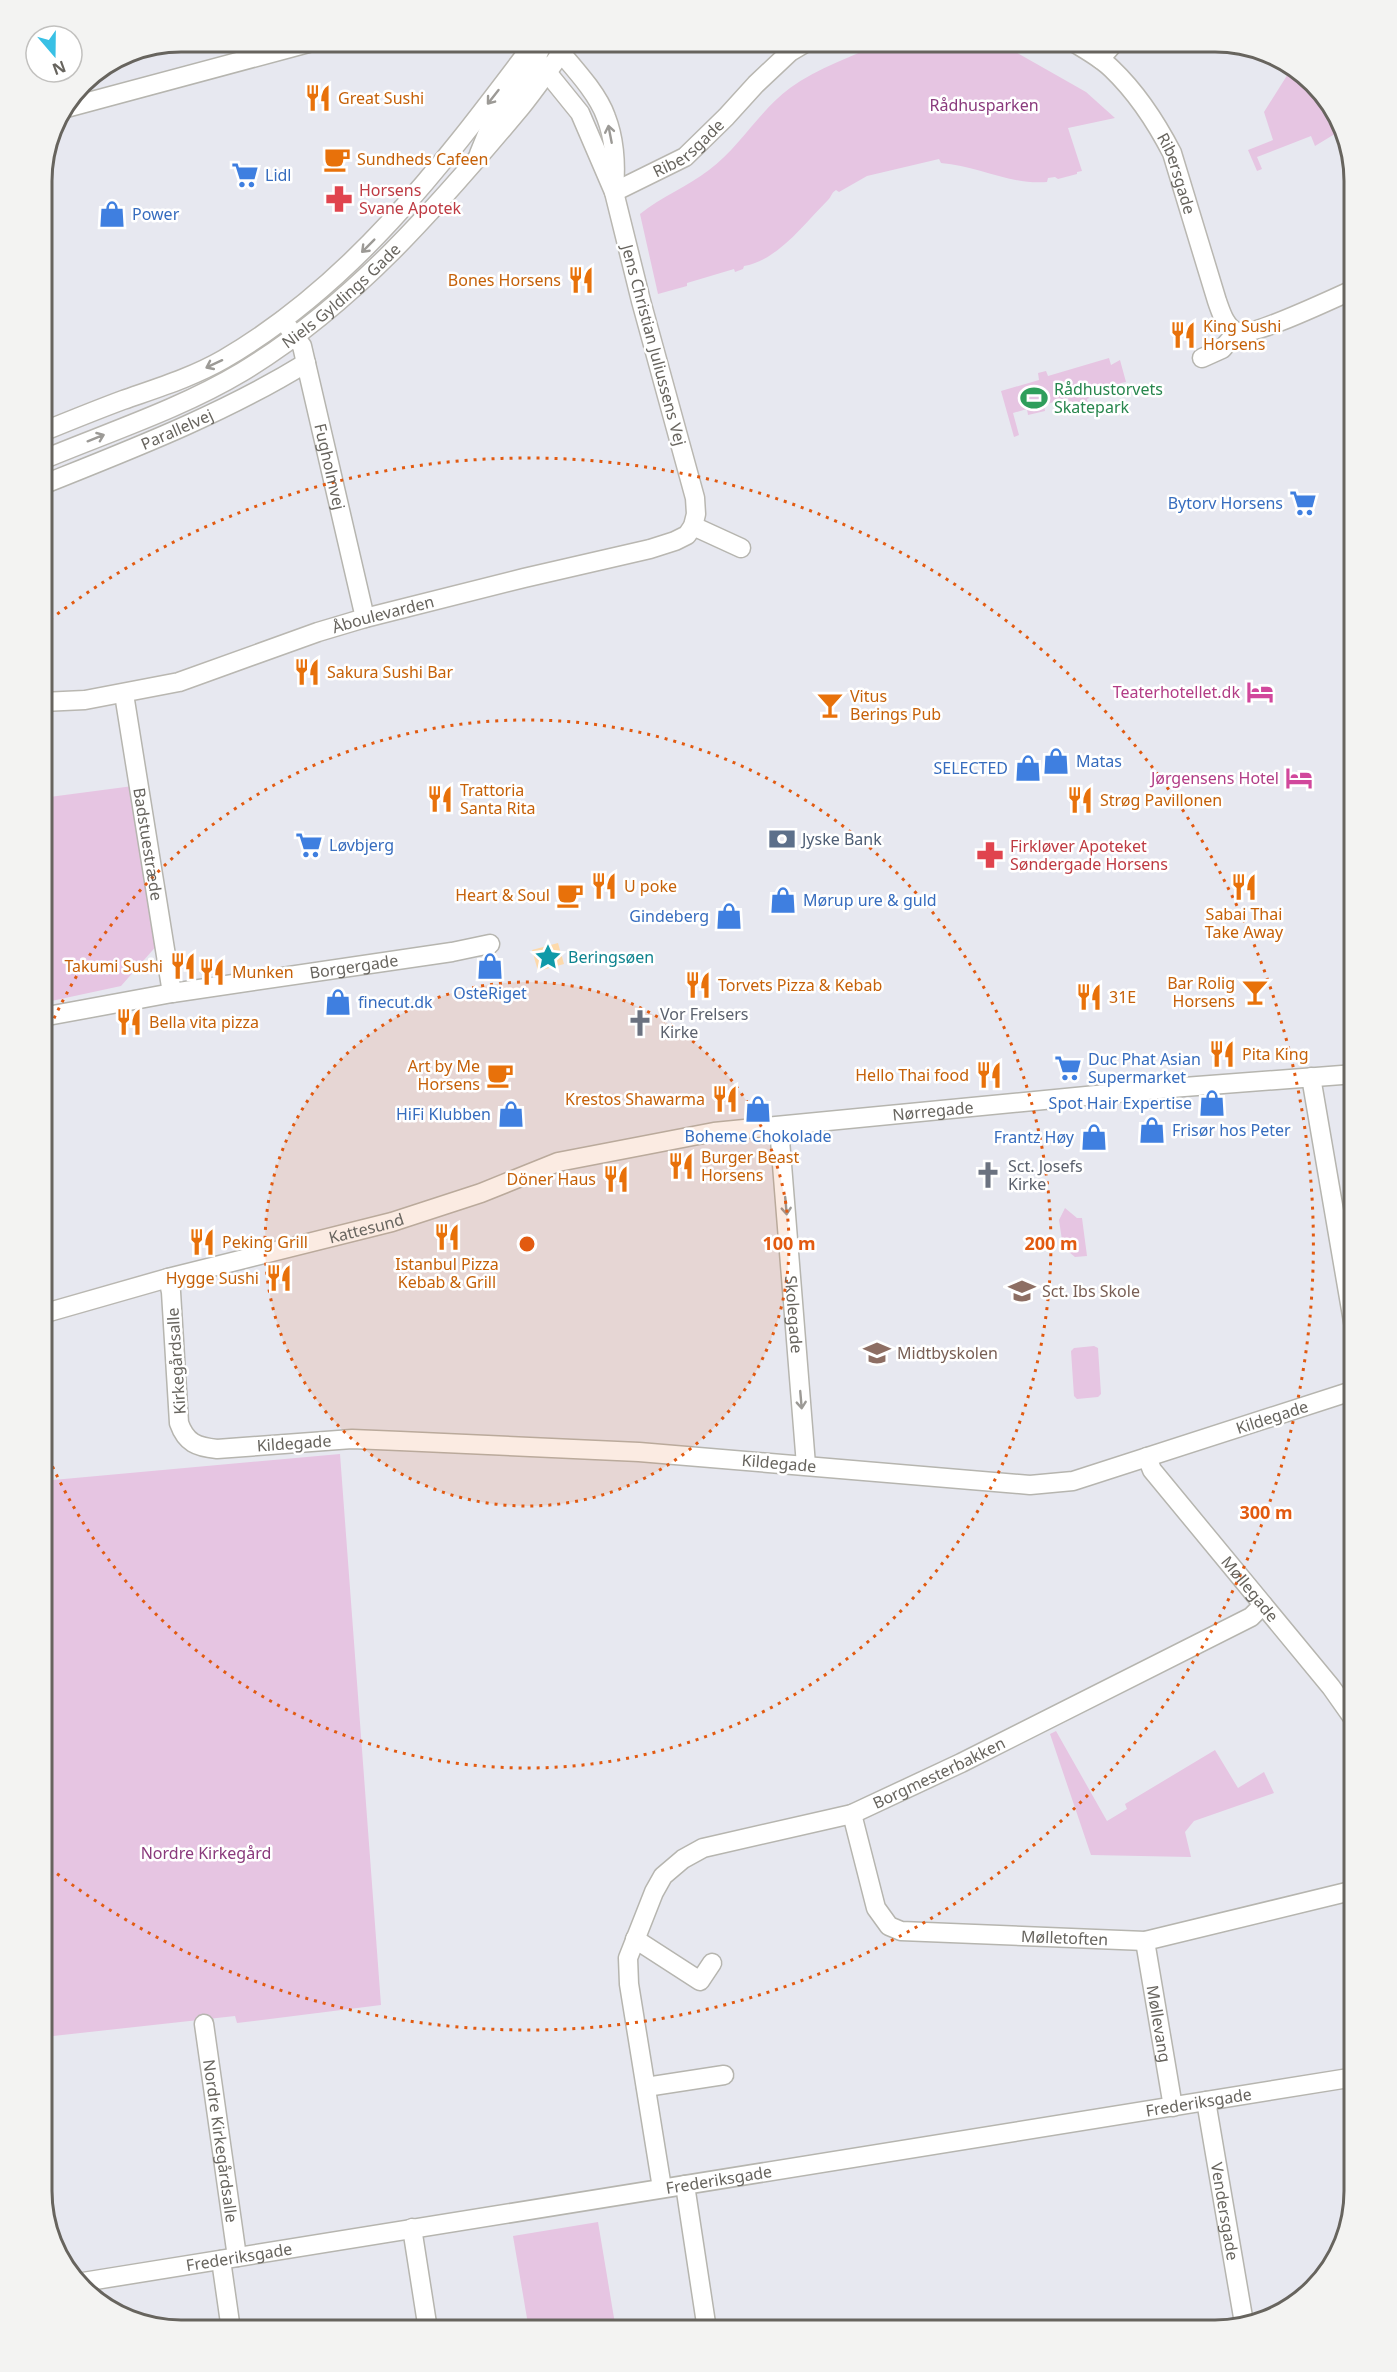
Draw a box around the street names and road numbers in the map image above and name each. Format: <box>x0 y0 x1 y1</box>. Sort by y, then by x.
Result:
street label: Ribersgade <box>649 114 729 182</box>
street label: Ribersgade <box>1152 129 1201 217</box>
street label: Niels Gyldings Gade <box>277 238 405 353</box>
street label: Jens Christian Juliussens Vej <box>616 240 691 448</box>
street label: Parallelvej <box>138 404 217 455</box>
street label: Fugholmvej <box>309 421 351 512</box>
street label: Åboulevarden <box>329 590 436 638</box>
street label: Badstuestræde <box>128 786 168 902</box>
street label: Borgergade <box>308 949 400 984</box>
street label: Nørregade <box>891 1096 975 1126</box>
street label: Kattesund <box>326 1208 407 1248</box>
street label: Skolegade <box>780 1275 808 1354</box>
street label: Kirkegårdsalle <box>161 1307 191 1415</box>
street label: Kildegade <box>1233 1395 1311 1439</box>
street label: Kildegade <box>256 1429 332 1457</box>
street label: Kildegade <box>741 1449 817 1477</box>
street label: Møllegade <box>1216 1551 1284 1626</box>
street label: Borgmesterbakken <box>869 1732 1009 1814</box>
street label: Mølletoften <box>1021 1925 1109 1950</box>
street label: Møllevang <box>1142 1984 1176 2064</box>
street label: Nordre Kirkegårdsalle <box>198 2058 243 2224</box>
street label: Frederiksgade <box>1144 2083 1253 2122</box>
street label: Frederiksgade <box>664 2160 773 2199</box>
street label: Vendersgade <box>1206 2161 1244 2262</box>
street label: Frederiksgade <box>184 2237 294 2276</box>

